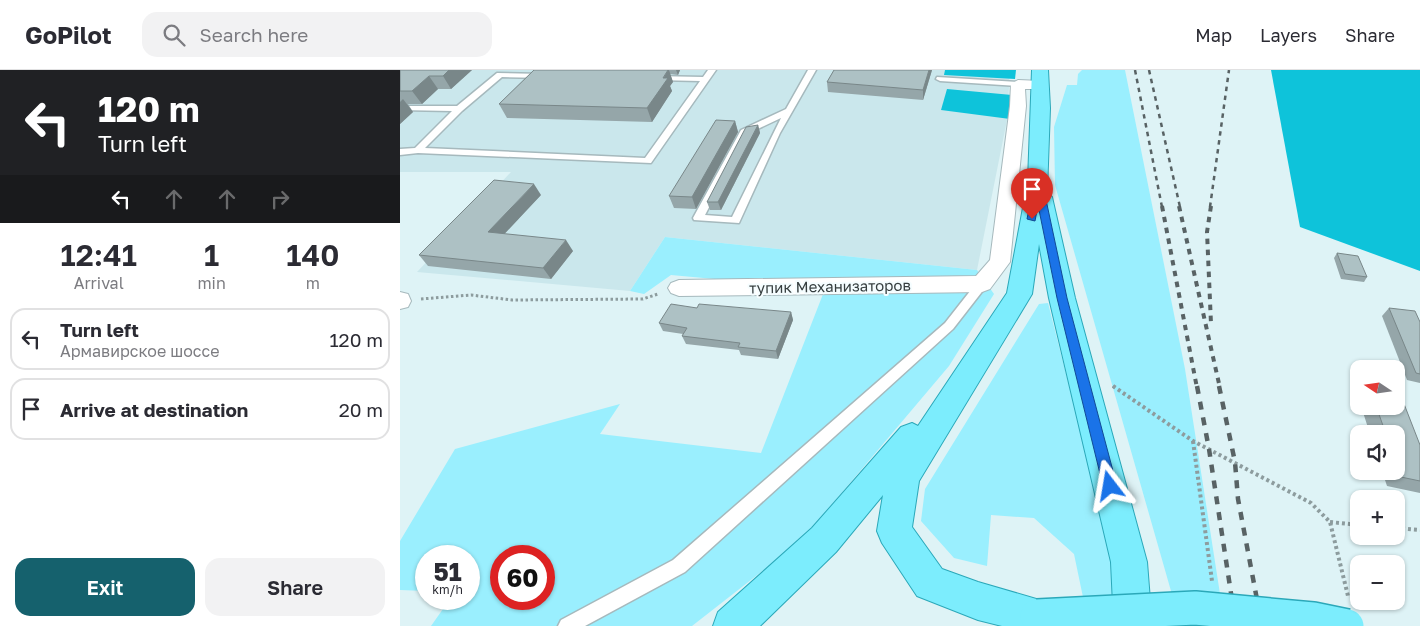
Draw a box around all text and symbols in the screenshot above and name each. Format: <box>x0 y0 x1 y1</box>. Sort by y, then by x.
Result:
search box <box>142 12 492 57</box>
text: GoPilot <box>25 20 112 49</box>
icon: search <box>160 21 188 49</box>
text: Search here <box>200 23 308 46</box>
text: Map <box>1195 24 1232 46</box>
text: Layers <box>1260 24 1317 46</box>
text: Share <box>1345 24 1395 46</box>
text: 120 m <box>98 88 200 130</box>
icon: left <box>15 90 80 155</box>
text: Turn left <box>98 130 187 157</box>
pin <box>1011 168 1053 219</box>
icon: arrive <box>1018 175 1046 203</box>
icon: left <box>107 185 135 213</box>
icon: ahead <box>160 185 188 213</box>
icon: ahead <box>213 185 241 213</box>
icon: right <box>266 185 294 213</box>
text: 12:41 <box>61 237 137 273</box>
text: 1 <box>204 237 219 273</box>
text: 140 <box>286 237 339 273</box>
text: Arrival <box>74 273 124 293</box>
text: min <box>197 273 226 293</box>
text: m <box>306 273 320 293</box>
street label: тупик Механизаторов <box>749 276 911 296</box>
text: Turn left <box>60 318 139 341</box>
icon: left <box>17 325 45 353</box>
text: 120 m <box>329 328 383 351</box>
text: Армавирское шоссе <box>60 341 220 361</box>
north arrow <box>1350 360 1405 415</box>
map controls <box>1350 360 1405 610</box>
icon: arrive <box>17 395 45 423</box>
text: Arrive at destination <box>60 398 248 421</box>
text: 20 m <box>339 398 383 421</box>
button: sound <box>1350 425 1405 480</box>
position arrow <box>1083 459 1135 511</box>
button: + <box>1350 490 1405 545</box>
speed limit sign: 60 <box>490 545 555 610</box>
button: − <box>1350 555 1405 610</box>
text: 51 <box>433 556 462 587</box>
button: Exit <box>15 558 195 616</box>
button: Share <box>205 558 385 616</box>
text: km/h <box>432 582 463 597</box>

